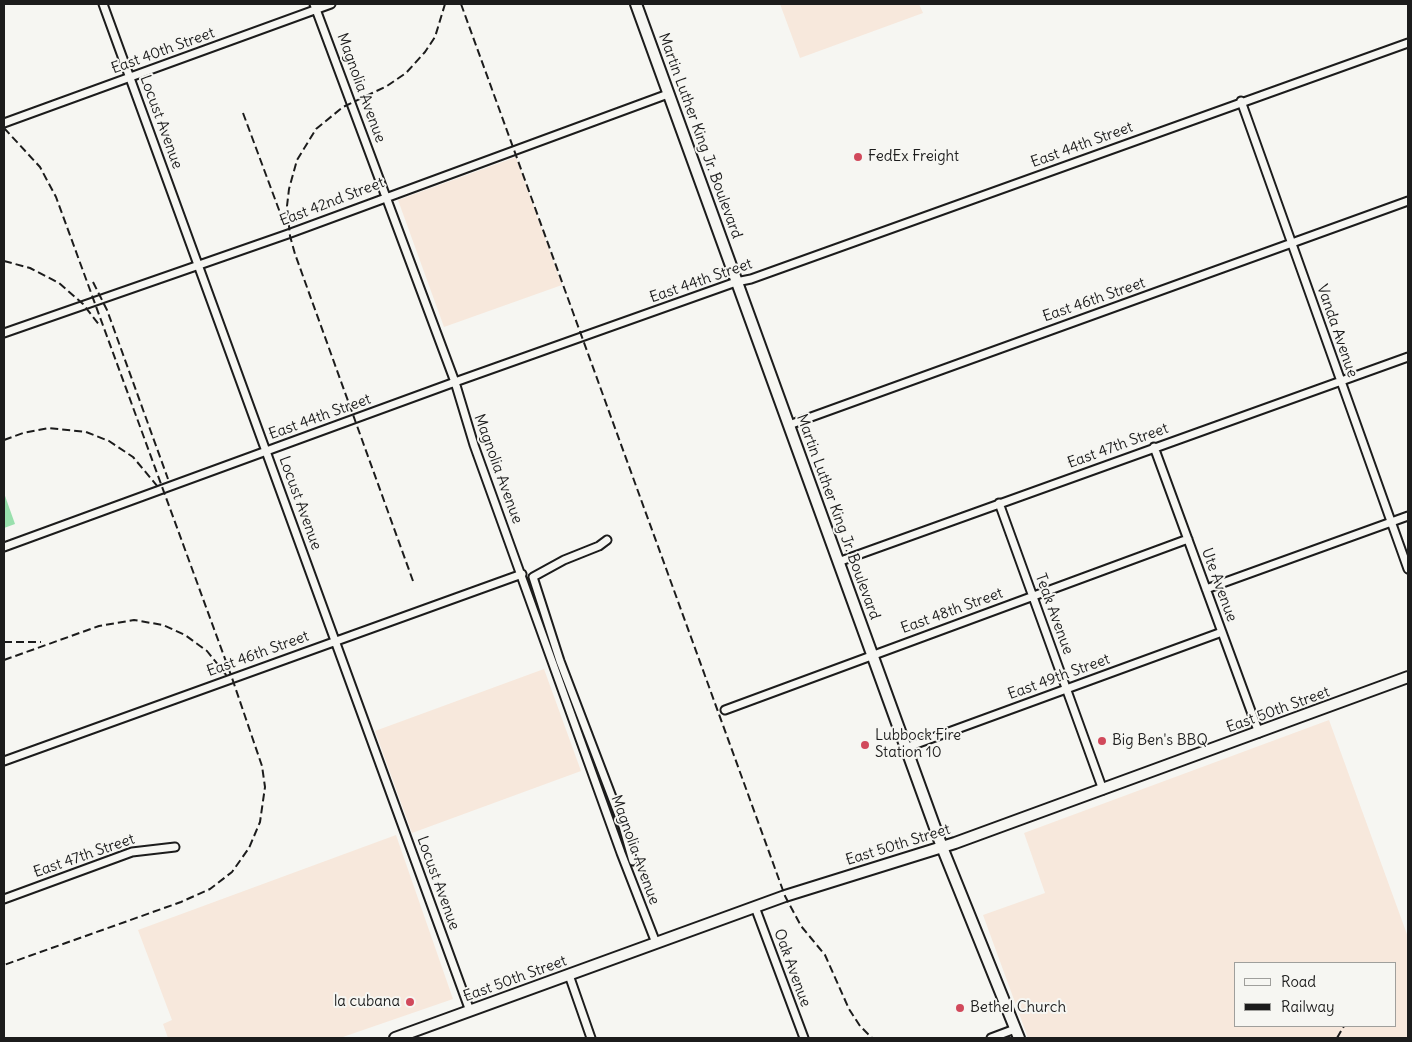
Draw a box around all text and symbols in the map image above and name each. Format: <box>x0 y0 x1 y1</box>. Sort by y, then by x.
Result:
street label: East 40th Street <box>109 24 217 78</box>
street label: Magnolia Avenue <box>333 31 389 145</box>
street label: Martin Luther King Jr. Boulevard <box>654 31 746 241</box>
street label: Locust Avenue <box>136 73 186 171</box>
street label: East 44th Street <box>1029 118 1135 172</box>
place label: FedEx Freight <box>868 148 959 166</box>
marker: FedEx Freight <box>852 151 864 163</box>
street label: East 42nd Street <box>277 174 387 230</box>
street label: East 44th Street <box>647 255 755 307</box>
street label: East 46th Street <box>1040 274 1148 326</box>
street label: Vanda Avenue <box>1313 282 1361 380</box>
street label: East 44th Street <box>267 390 373 444</box>
street label: Magnolia Avenue <box>470 412 526 526</box>
street label: Martin Luther King Jr. Boulevard <box>792 412 884 622</box>
street label: East 47th Street <box>1065 419 1171 473</box>
street label: Locust Avenue <box>275 454 325 552</box>
street label: Ute Avenue <box>1197 546 1241 624</box>
street label: Teak Avenue <box>1031 571 1077 657</box>
street label: East 48th Street <box>899 584 1005 638</box>
street label: East 46th Street <box>205 627 311 681</box>
street label: East 49th Street <box>1006 650 1112 704</box>
street label: East 50th Street <box>1224 683 1332 737</box>
place label: Lubbock Fire Station 10 <box>875 727 961 762</box>
place label: Big Ben's BBQ <box>1112 732 1208 750</box>
marker: Big Ben's BBQ <box>1096 735 1108 747</box>
marker: Lubbock Fire Station 10 <box>859 739 871 751</box>
street label: Magnolia Avenue <box>607 793 663 907</box>
street label: East 50th Street <box>844 821 952 869</box>
street label: East 47th Street <box>31 830 137 882</box>
street label: Locust Avenue <box>413 834 463 932</box>
street label: Oak Avenue <box>770 927 814 1009</box>
street label: East 50th Street <box>461 952 569 1006</box>
legend <box>1234 962 1397 1027</box>
text: Road <box>1281 972 1316 991</box>
place label: la cubana <box>334 993 400 1011</box>
marker: la cubana <box>404 996 416 1008</box>
text: Railway <box>1281 997 1335 1016</box>
place label: Bethel Church <box>970 999 1066 1017</box>
marker: Bethel Church <box>954 1002 966 1014</box>

